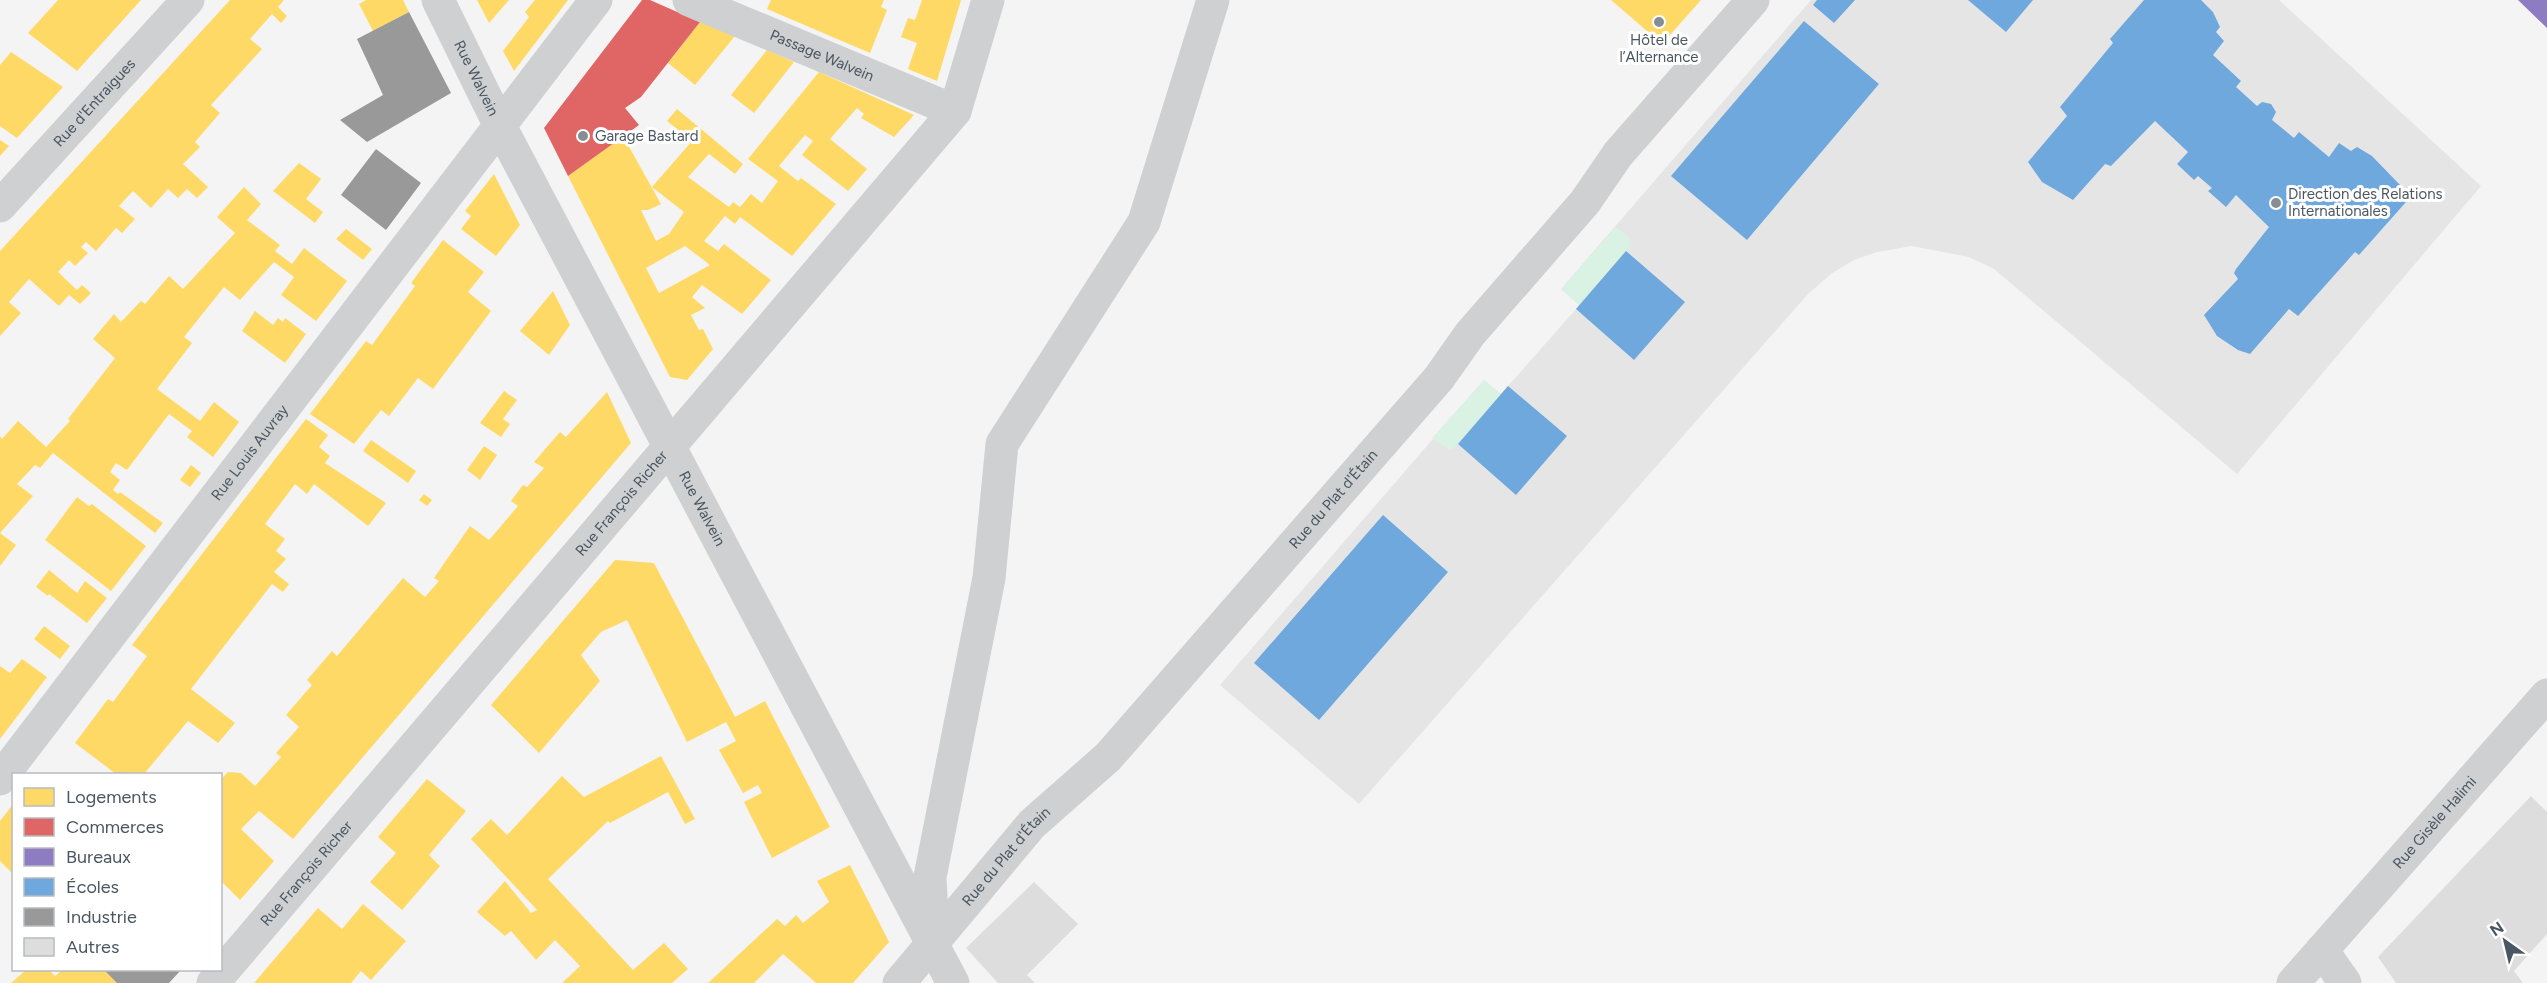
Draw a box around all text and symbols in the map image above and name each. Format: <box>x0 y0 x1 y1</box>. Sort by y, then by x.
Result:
marker: Hôtel de l’Alternance <box>1652 15 1666 29</box>
street label: Passage Walvein <box>767 26 877 85</box>
place label: Hôtel de l’Alternance <box>1619 31 1699 66</box>
street label: Rue Walvein <box>450 37 503 119</box>
street label: Rue d'Entraigues <box>50 55 139 150</box>
place label: Garage Bastard <box>595 127 698 145</box>
marker: Garage Bastard <box>576 129 590 143</box>
place label: Direction des Relations Internationales <box>2288 185 2443 220</box>
marker: Direction des Relations Internationales <box>2269 196 2283 210</box>
street label: Rue Louis Auvray <box>207 401 292 504</box>
street label: Rue du Plat d'Étain <box>1285 446 1381 552</box>
street label: Rue François Richer <box>571 447 671 559</box>
street label: Rue Walvein <box>675 468 729 549</box>
legend <box>12 773 222 971</box>
street label: Rue Gisèle Halimi <box>2389 773 2480 872</box>
text: Logements <box>66 786 157 808</box>
street label: Rue du Plat d'Étain <box>958 803 1054 910</box>
text: Commerces <box>66 816 164 838</box>
street label: Rue François Richer <box>257 817 356 930</box>
text: Bureaux <box>66 846 131 868</box>
text: Écoles <box>66 876 119 898</box>
text: Industrie <box>66 906 137 928</box>
north arrow <box>2475 911 2535 971</box>
text: N <box>2486 918 2507 940</box>
text: Autres <box>66 936 119 958</box>

